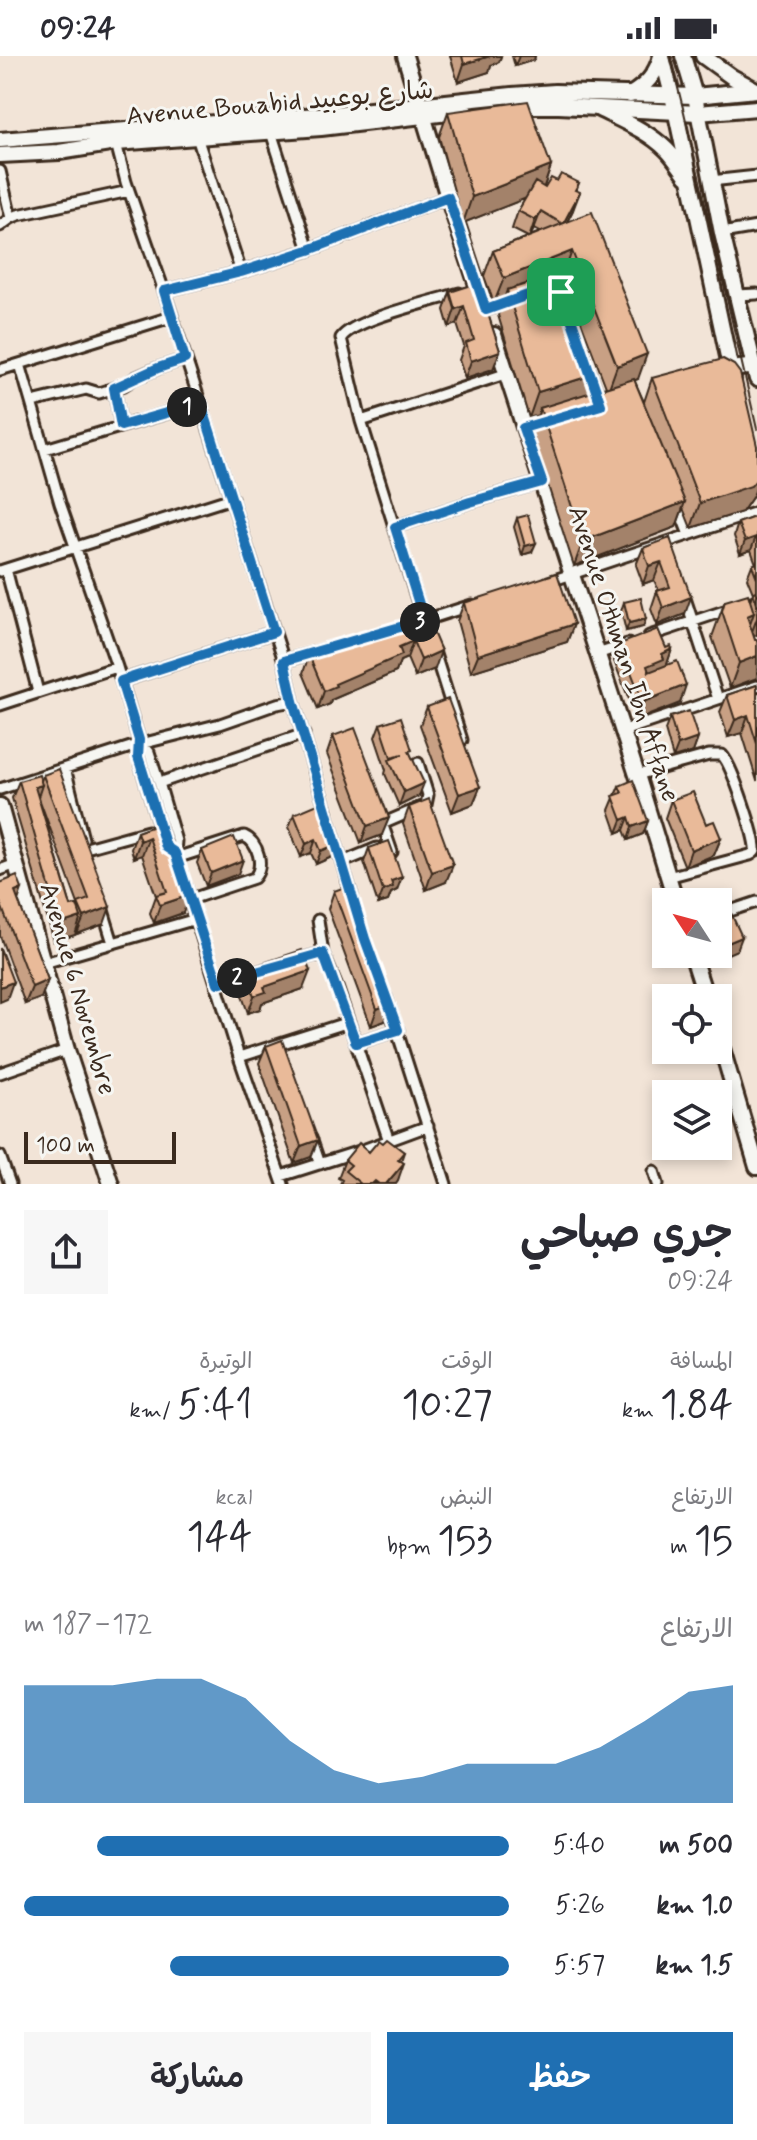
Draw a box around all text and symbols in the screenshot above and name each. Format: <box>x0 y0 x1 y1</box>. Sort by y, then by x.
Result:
text: 09:24 <box>40 9 116 48</box>
street label: Avenue Bouabid شارع بوعبيد <box>125 74 435 134</box>
pin <box>527 258 595 326</box>
icon: arrive <box>539 270 583 314</box>
pin: 1 <box>167 387 207 427</box>
text: 1 <box>182 393 192 421</box>
street label: Avenue Othman Ibn Affane <box>559 502 687 806</box>
pin: 3 <box>400 602 440 642</box>
text: 3 <box>415 608 425 636</box>
street label: Avenue 6 Novembre <box>30 879 124 1099</box>
north arrow <box>652 888 732 968</box>
map controls <box>652 888 732 1160</box>
pin: 2 <box>217 958 257 998</box>
text: 2 <box>232 964 242 992</box>
button: locate <box>652 984 732 1064</box>
button: layers <box>652 1080 732 1160</box>
scale bar <box>24 1128 176 1164</box>
text: 100 m <box>36 1132 95 1160</box>
text: جري صباحي <box>520 1206 733 1264</box>
button: share <box>24 1210 108 1294</box>
text: 09:24 <box>668 1265 733 1299</box>
text: الوتيرة <box>199 1348 252 1376</box>
text: الوقت <box>441 1348 493 1376</box>
text: المسافة <box>670 1348 733 1376</box>
text: 5:41 <box>177 1380 252 1432</box>
text: 10:27 <box>402 1380 493 1432</box>
text: 1.84 <box>660 1380 733 1432</box>
text: /km <box>130 1397 177 1425</box>
text: km <box>622 1397 660 1425</box>
text: kcal <box>215 1484 252 1512</box>
text: النبض <box>440 1484 493 1512</box>
text: الارتفاع <box>671 1484 733 1512</box>
text: 144 <box>187 1512 252 1564</box>
text: 153 <box>437 1516 493 1568</box>
text: 15 <box>694 1516 733 1568</box>
text: bpm <box>387 1533 437 1561</box>
text: m <box>670 1533 694 1561</box>
text: 172–187 m <box>24 1608 152 1642</box>
text: الارتفاع <box>660 1613 733 1647</box>
text: 5:40 <box>552 1829 605 1863</box>
text: 500 m <box>659 1829 733 1863</box>
text: 5:26 <box>555 1889 605 1923</box>
text: 1.0 km <box>656 1889 733 1923</box>
text: 5:57 <box>554 1949 605 1983</box>
text: 1.5 km <box>655 1949 733 1983</box>
button: مشاركة <box>24 2032 371 2124</box>
button: حفظ <box>387 2032 733 2124</box>

